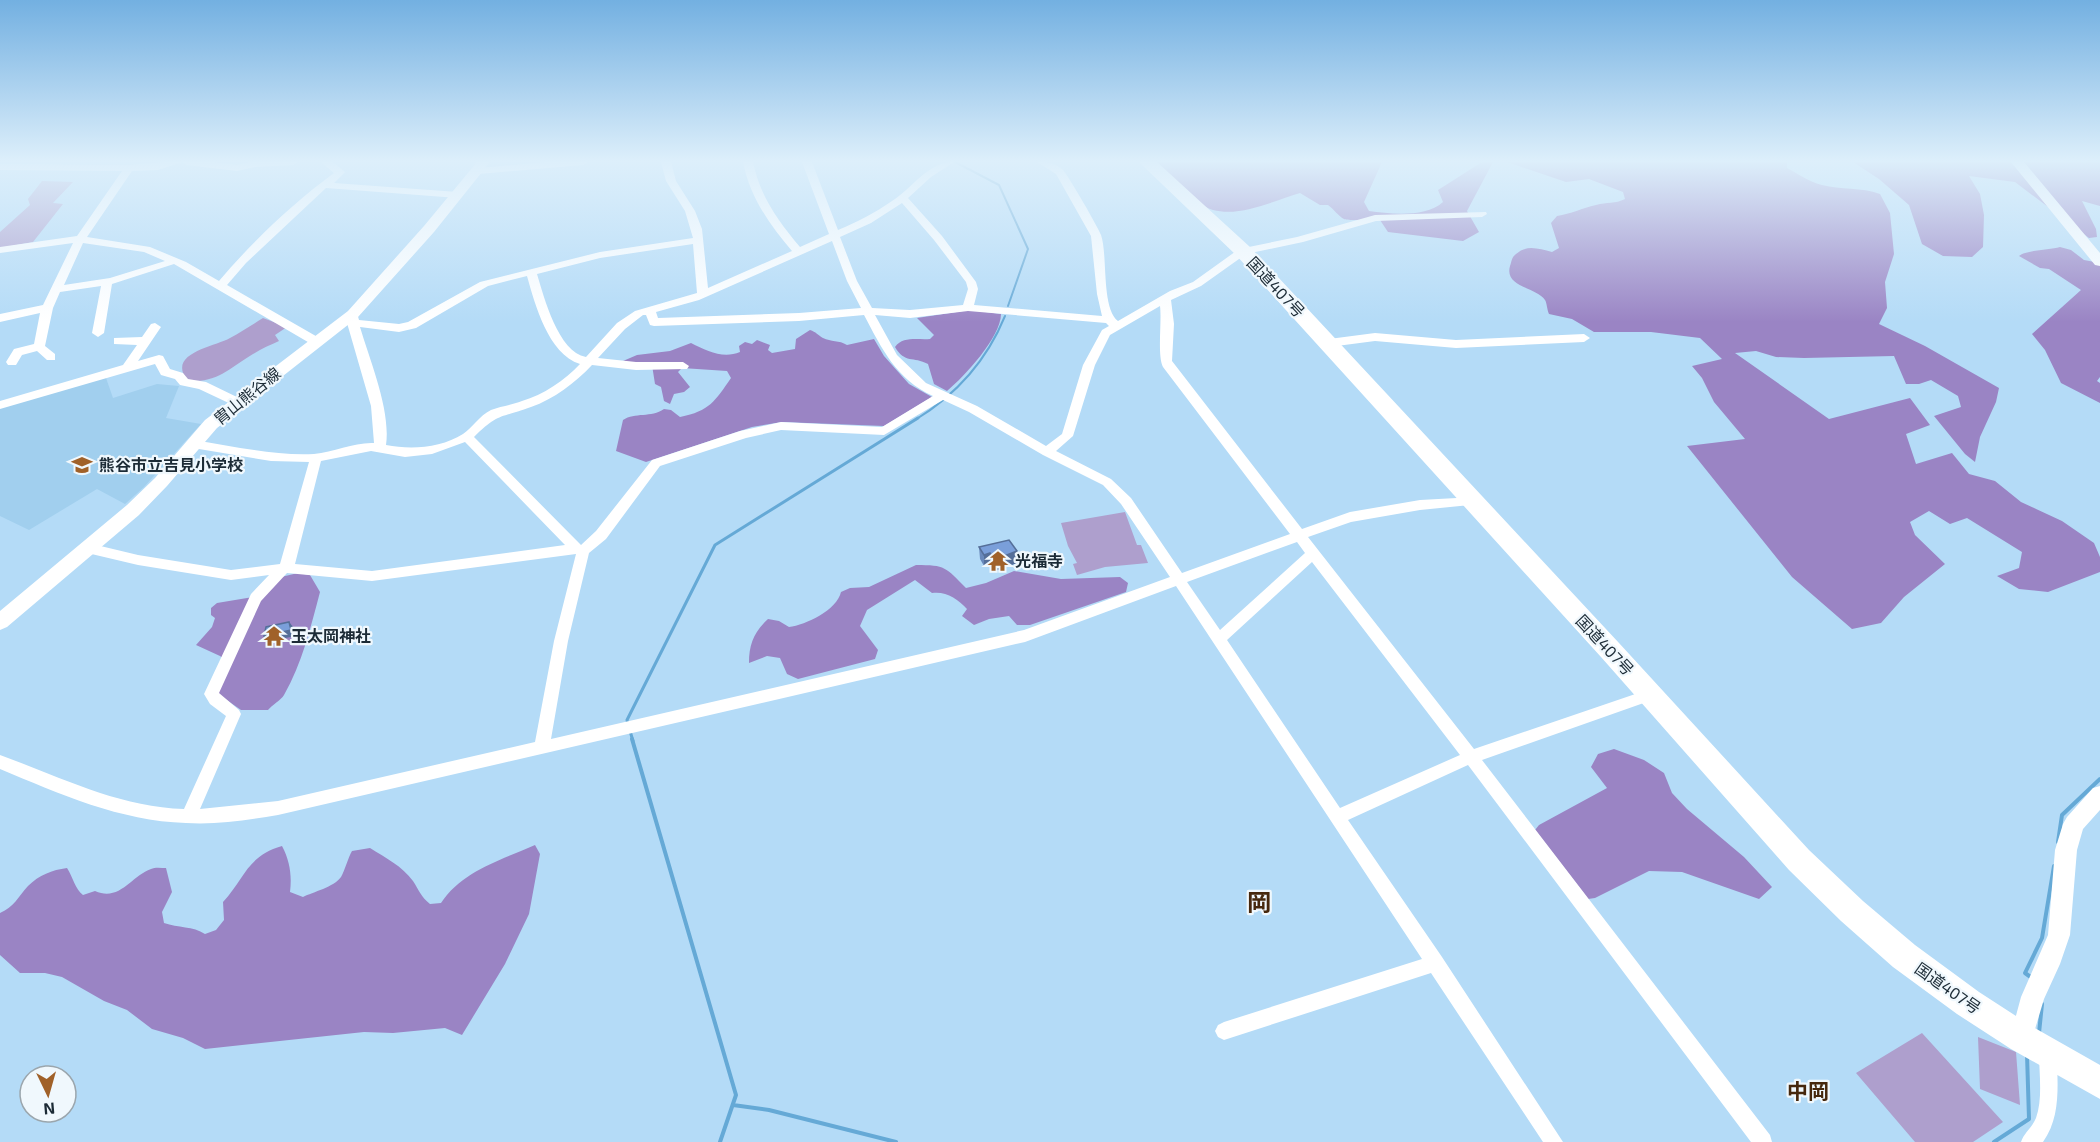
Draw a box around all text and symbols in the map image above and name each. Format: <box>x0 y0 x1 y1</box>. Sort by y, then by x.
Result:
street label: 国道407号 <box>1244 253 1309 321</box>
street label: 胄山熊谷線 <box>210 363 284 428</box>
school or university icon: 熊谷市立吉見小学校 <box>70 453 94 477</box>
place label: 熊谷市立吉見小学校 <box>99 455 243 474</box>
temple icon: 光福寺 <box>986 549 1010 573</box>
place label: 光福寺 <box>1015 551 1063 570</box>
street label: 国道407号 <box>1573 611 1638 679</box>
temple icon: 玉太岡神社 <box>262 624 286 648</box>
place label: 玉太岡神社 <box>291 626 371 645</box>
district label: 岡 <box>1247 887 1271 916</box>
street label: 国道407号 <box>1912 958 1985 1017</box>
north arrow <box>18 1064 78 1124</box>
district label: 中岡 <box>1787 1078 1829 1103</box>
text: N <box>43 1099 56 1119</box>

